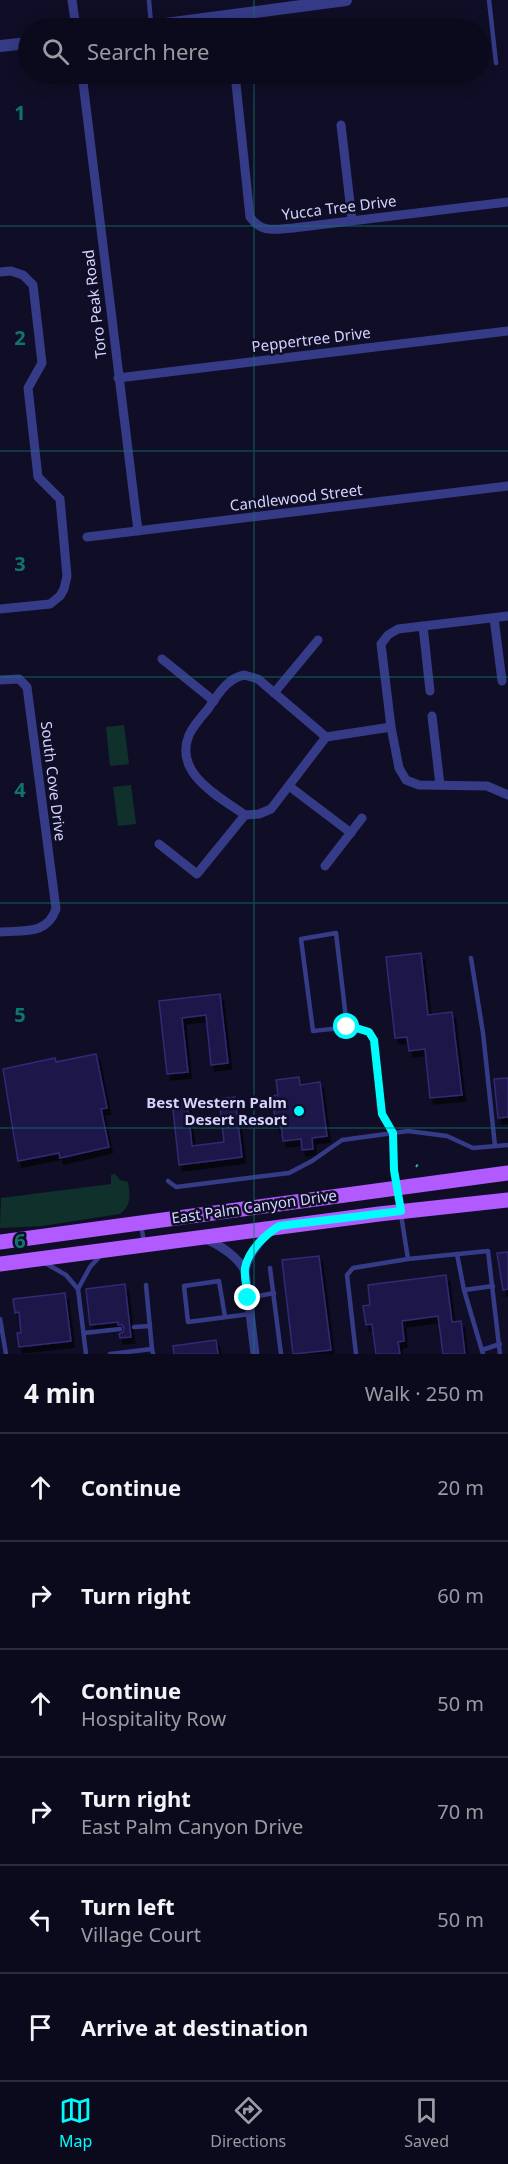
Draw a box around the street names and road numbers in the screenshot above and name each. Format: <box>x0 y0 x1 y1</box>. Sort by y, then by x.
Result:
street label: Yucca Tree Drive <box>280 190 398 224</box>
street label: Toro Peak Road <box>77 249 111 359</box>
street label: Peppertree Drive <box>250 322 372 356</box>
street label: Candlewood Street <box>229 479 364 515</box>
street label: South Cove Drive <box>37 720 71 842</box>
street label: East Palm Canyon Drive <box>170 1184 338 1228</box>

